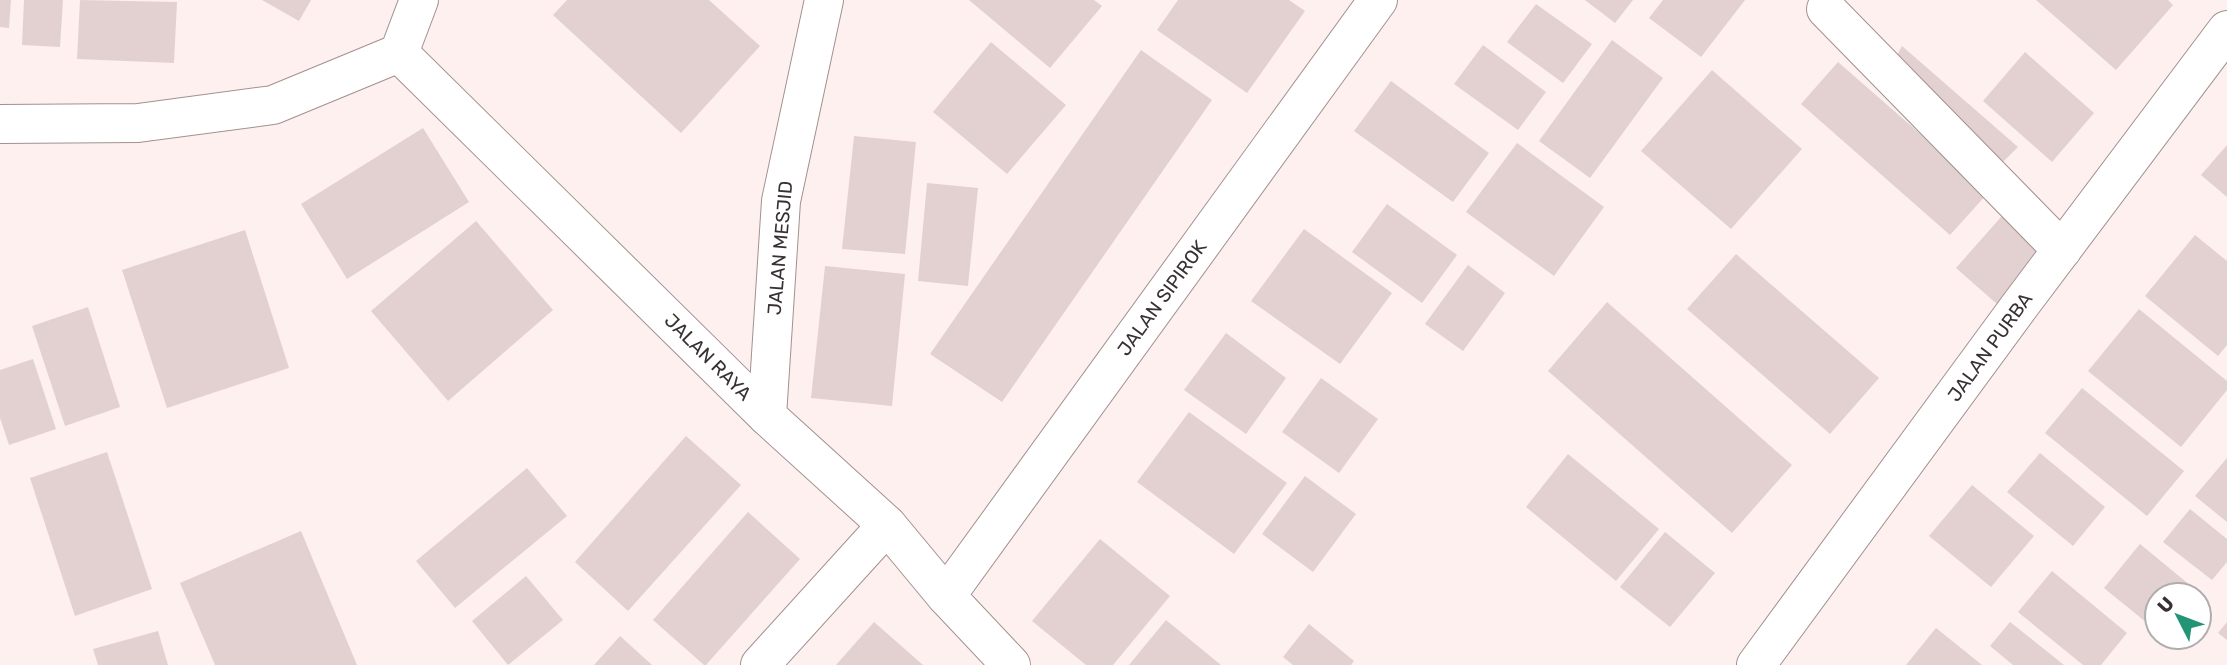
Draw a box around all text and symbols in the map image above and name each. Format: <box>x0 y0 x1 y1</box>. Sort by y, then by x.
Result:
street label: JALAN MESJID <box>763 180 797 316</box>
street label: JALAN SIPIROK <box>1112 235 1212 360</box>
street label: JALAN PURBA <box>1943 288 2037 406</box>
street label: JALAN RAYA <box>660 309 756 405</box>
north arrow <box>2143 581 2213 651</box>
text: U <box>2153 592 2179 618</box>

